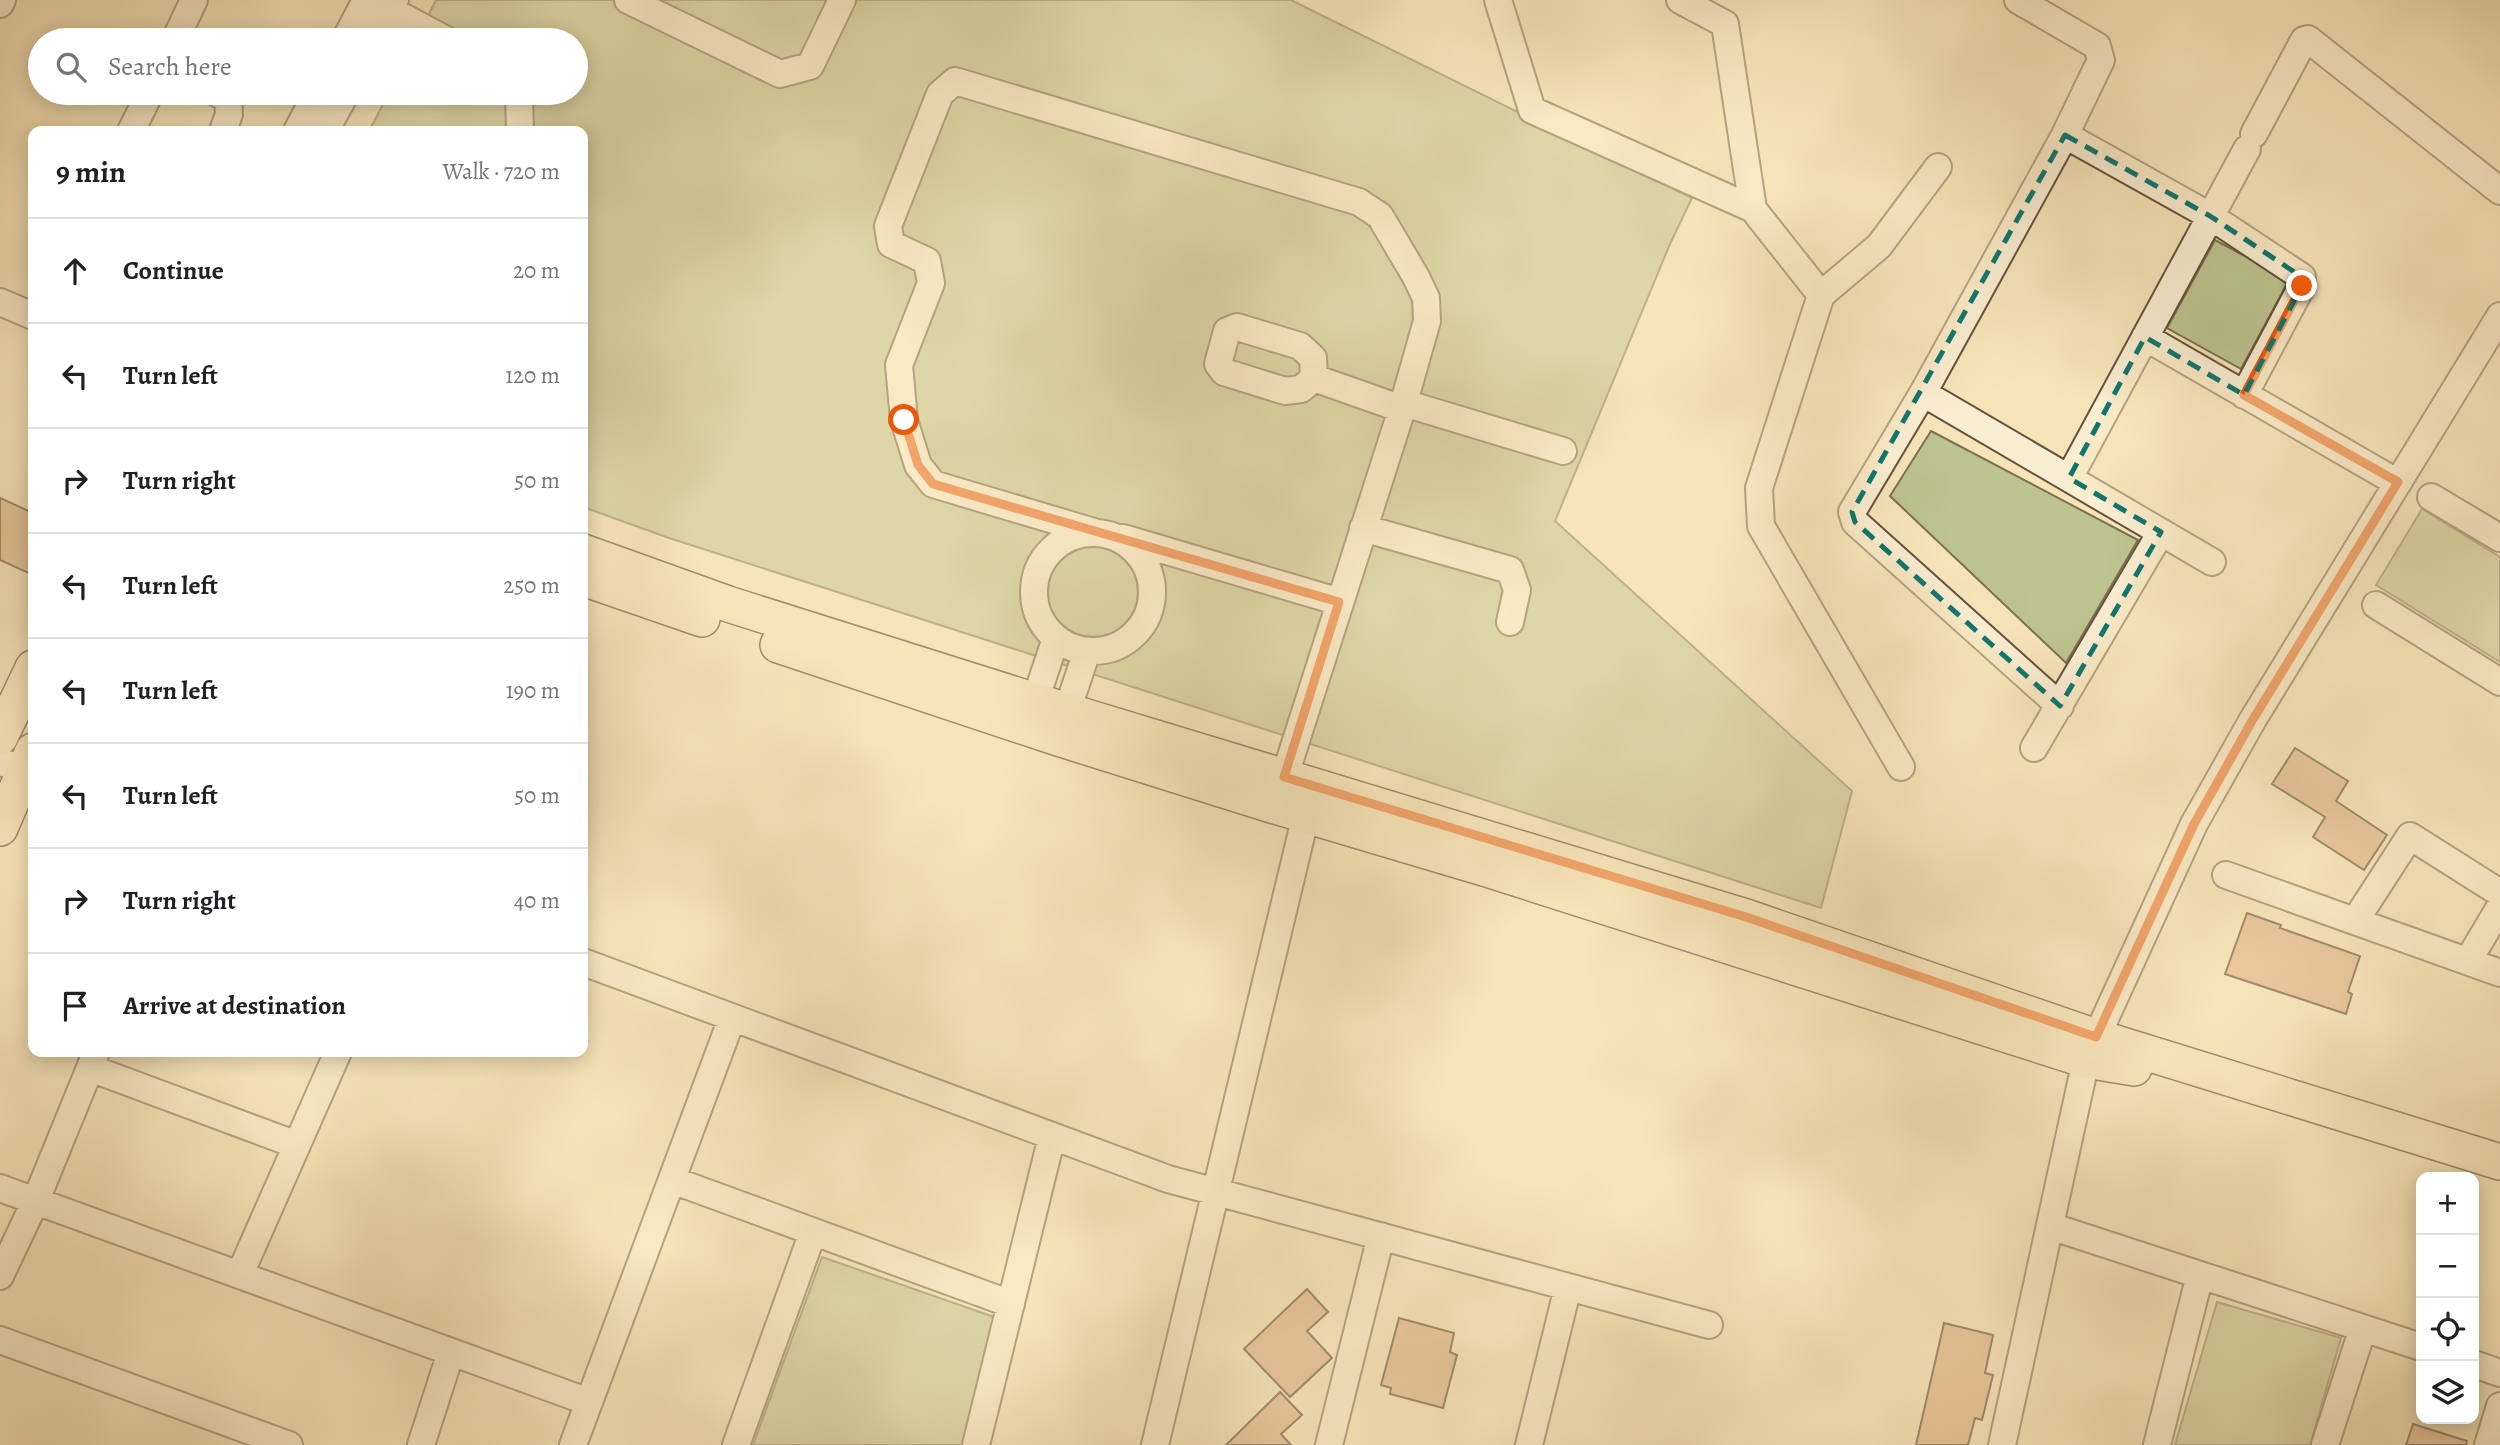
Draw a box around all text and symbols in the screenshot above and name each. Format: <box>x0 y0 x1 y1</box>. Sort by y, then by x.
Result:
search box <box>28 28 588 105</box>
icon: search <box>52 48 90 86</box>
text: Search here <box>108 49 232 84</box>
text: 9 min <box>56 152 126 192</box>
text: Walk · 720 m <box>442 156 560 187</box>
icon: ahead <box>56 252 94 290</box>
text: Continue <box>123 253 224 288</box>
text: 20 m <box>513 255 560 286</box>
route end <box>2286 270 2317 301</box>
icon: left <box>56 357 94 395</box>
text: Turn left <box>123 358 218 393</box>
text: 120 m <box>505 360 560 391</box>
route start <box>888 404 919 435</box>
icon: right <box>56 462 94 500</box>
text: Turn right <box>123 463 236 498</box>
text: 50 m <box>514 465 560 496</box>
icon: left <box>56 567 94 605</box>
text: Turn left <box>123 568 218 603</box>
text: 250 m <box>503 570 560 601</box>
icon: left <box>56 672 94 710</box>
text: Turn left <box>123 673 218 708</box>
text: 190 m <box>506 675 560 706</box>
icon: left <box>56 777 94 815</box>
text: Turn left <box>123 778 218 813</box>
text: 50 m <box>514 780 560 811</box>
icon: right <box>56 882 94 920</box>
text: Turn right <box>123 883 236 918</box>
text: 40 m <box>514 885 560 916</box>
icon: arrive <box>56 987 94 1025</box>
text: Arrive at destination <box>123 988 346 1023</box>
map controls <box>2416 1172 2479 1424</box>
button: + <box>2416 1172 2479 1235</box>
button: − <box>2416 1235 2479 1298</box>
button: locate <box>2416 1298 2479 1361</box>
button: layers <box>2416 1361 2479 1424</box>

